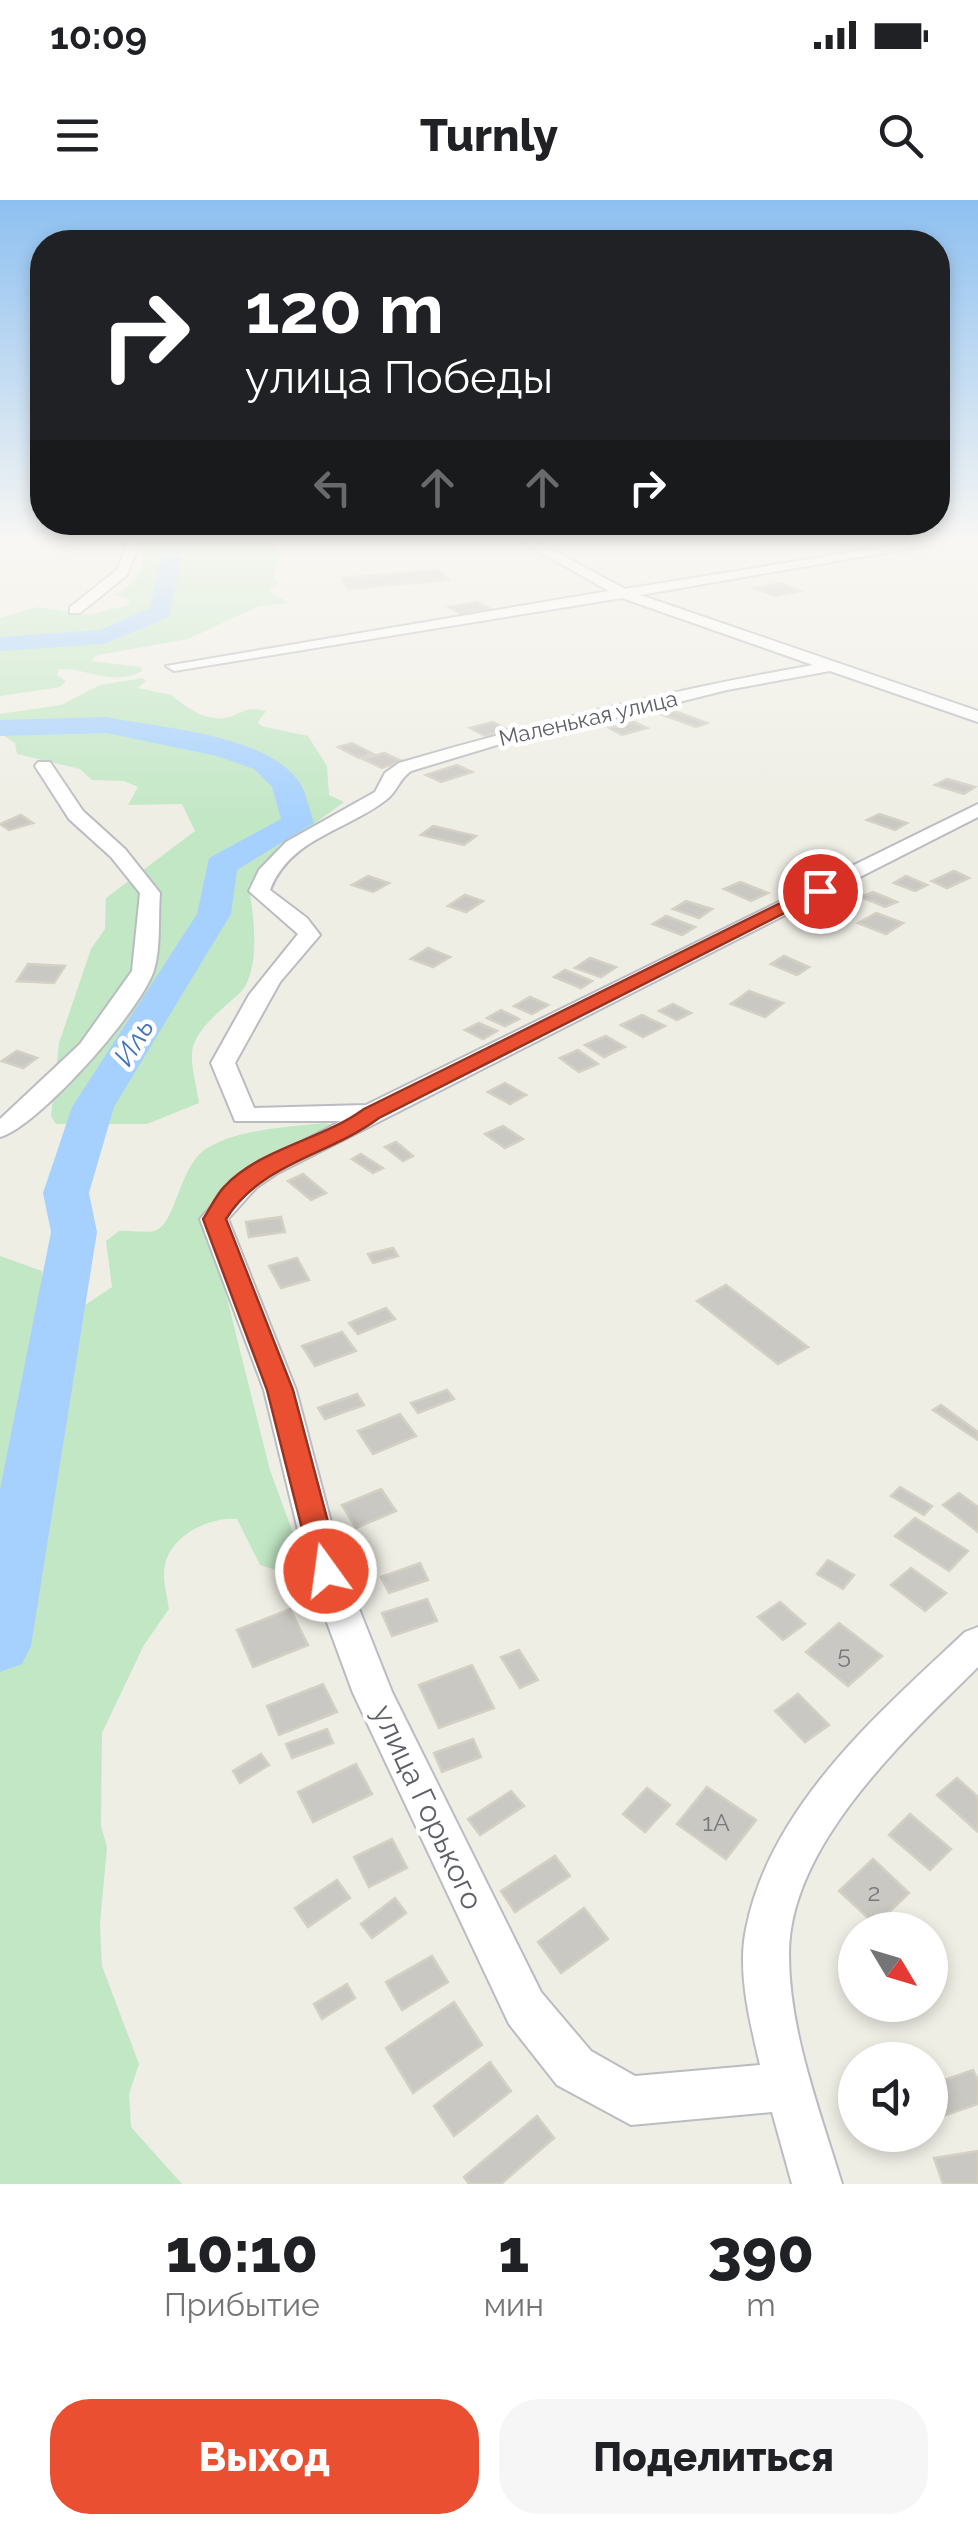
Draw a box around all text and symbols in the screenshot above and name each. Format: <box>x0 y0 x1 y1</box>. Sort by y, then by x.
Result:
text: 10:09 <box>50 13 147 58</box>
icon: menu <box>50 108 105 163</box>
icon: search <box>873 108 928 163</box>
text: Turnly <box>420 109 558 162</box>
text: 120 m <box>245 267 444 349</box>
icon: right <box>80 270 210 400</box>
text: улица Победы <box>245 351 553 404</box>
icon: left <box>305 460 360 515</box>
icon: ahead <box>410 460 465 515</box>
icon: ahead <box>515 460 570 515</box>
icon: right <box>620 460 675 515</box>
street label: Маленькая улица <box>496 685 680 751</box>
pin <box>778 849 863 934</box>
icon: arrive <box>793 864 848 919</box>
water label: Иль <box>107 1012 161 1072</box>
position arrow <box>274 1519 378 1623</box>
house number: 5 <box>837 1639 851 1669</box>
street label: улица Горького <box>365 1699 491 1915</box>
house number: 1А <box>702 1807 730 1837</box>
house number: 2 <box>867 1877 881 1907</box>
north arrow <box>838 1912 948 2022</box>
map controls <box>838 1912 948 2152</box>
button: sound <box>838 2042 948 2152</box>
text: 10:10 <box>166 2216 318 2286</box>
text: 1 <box>498 2216 529 2286</box>
text: 390 <box>708 2216 814 2286</box>
text: Прибытие <box>164 2286 320 2323</box>
text: мин <box>484 2286 544 2323</box>
text: m <box>746 2286 776 2323</box>
button: Выход <box>50 2399 479 2514</box>
button: Поделиться <box>499 2399 928 2514</box>

